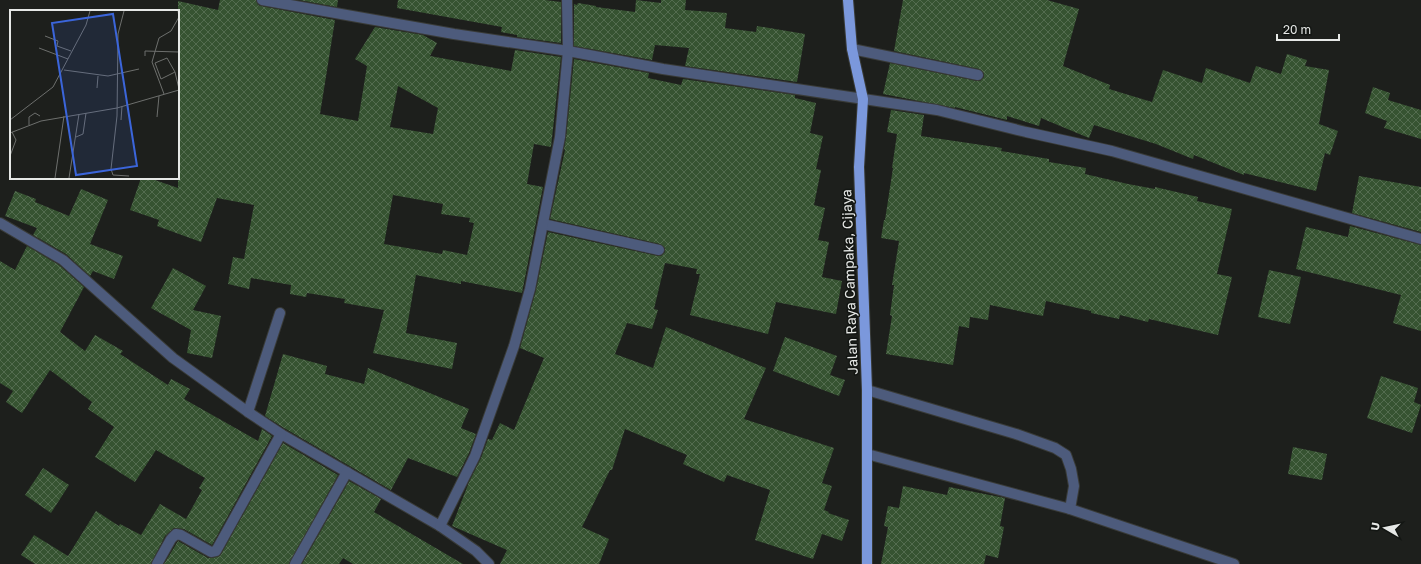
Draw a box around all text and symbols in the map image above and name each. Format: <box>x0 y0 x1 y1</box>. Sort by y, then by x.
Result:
inset map <box>10 10 179 179</box>
scale bar <box>1277 16 1339 42</box>
text: 20 m <box>1283 22 1311 37</box>
street label: Jalan Raya Campaka, Cijaya <box>837 189 861 375</box>
north arrow <box>1365 508 1405 548</box>
text: U <box>1368 521 1382 531</box>

